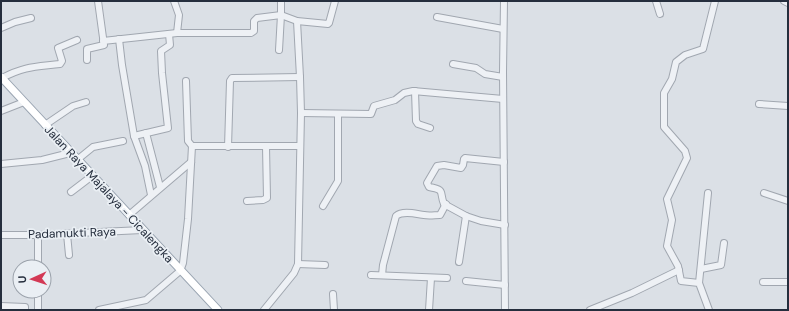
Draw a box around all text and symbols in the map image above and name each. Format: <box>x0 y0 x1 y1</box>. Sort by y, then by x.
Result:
street label: Jalan Raya Majalaya - Cicalengka <box>41 122 177 266</box>
street label: Padamukti Raya <box>28 223 116 243</box>
north arrow <box>12 259 52 299</box>
text: U <box>15 275 29 284</box>

